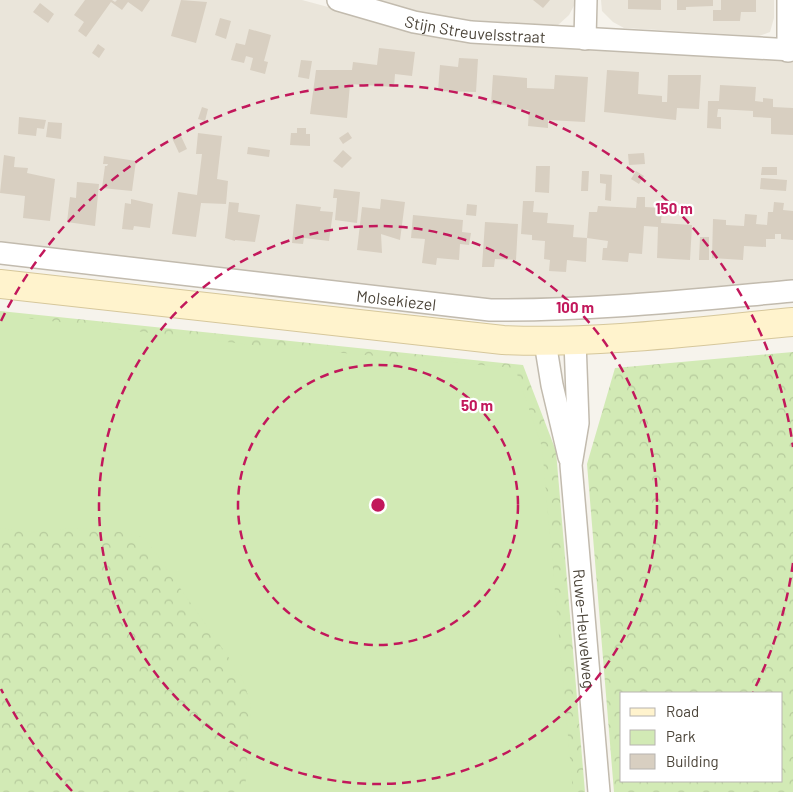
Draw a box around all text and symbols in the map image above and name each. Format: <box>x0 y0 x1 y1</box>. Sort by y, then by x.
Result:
street label: Stijn Streuvelsstraat <box>403 10 546 46</box>
text: 150 m <box>655 199 693 217</box>
street label: Molsekiezel <box>355 285 437 313</box>
text: 100 m <box>556 298 594 316</box>
text: 50 m <box>461 396 493 414</box>
centre of rings <box>369 496 387 514</box>
street label: Ruwe-Heuvelweg <box>570 568 600 689</box>
legend <box>620 692 783 782</box>
text: Road <box>666 702 699 720</box>
text: Park <box>666 727 696 745</box>
text: Building <box>666 752 719 770</box>

